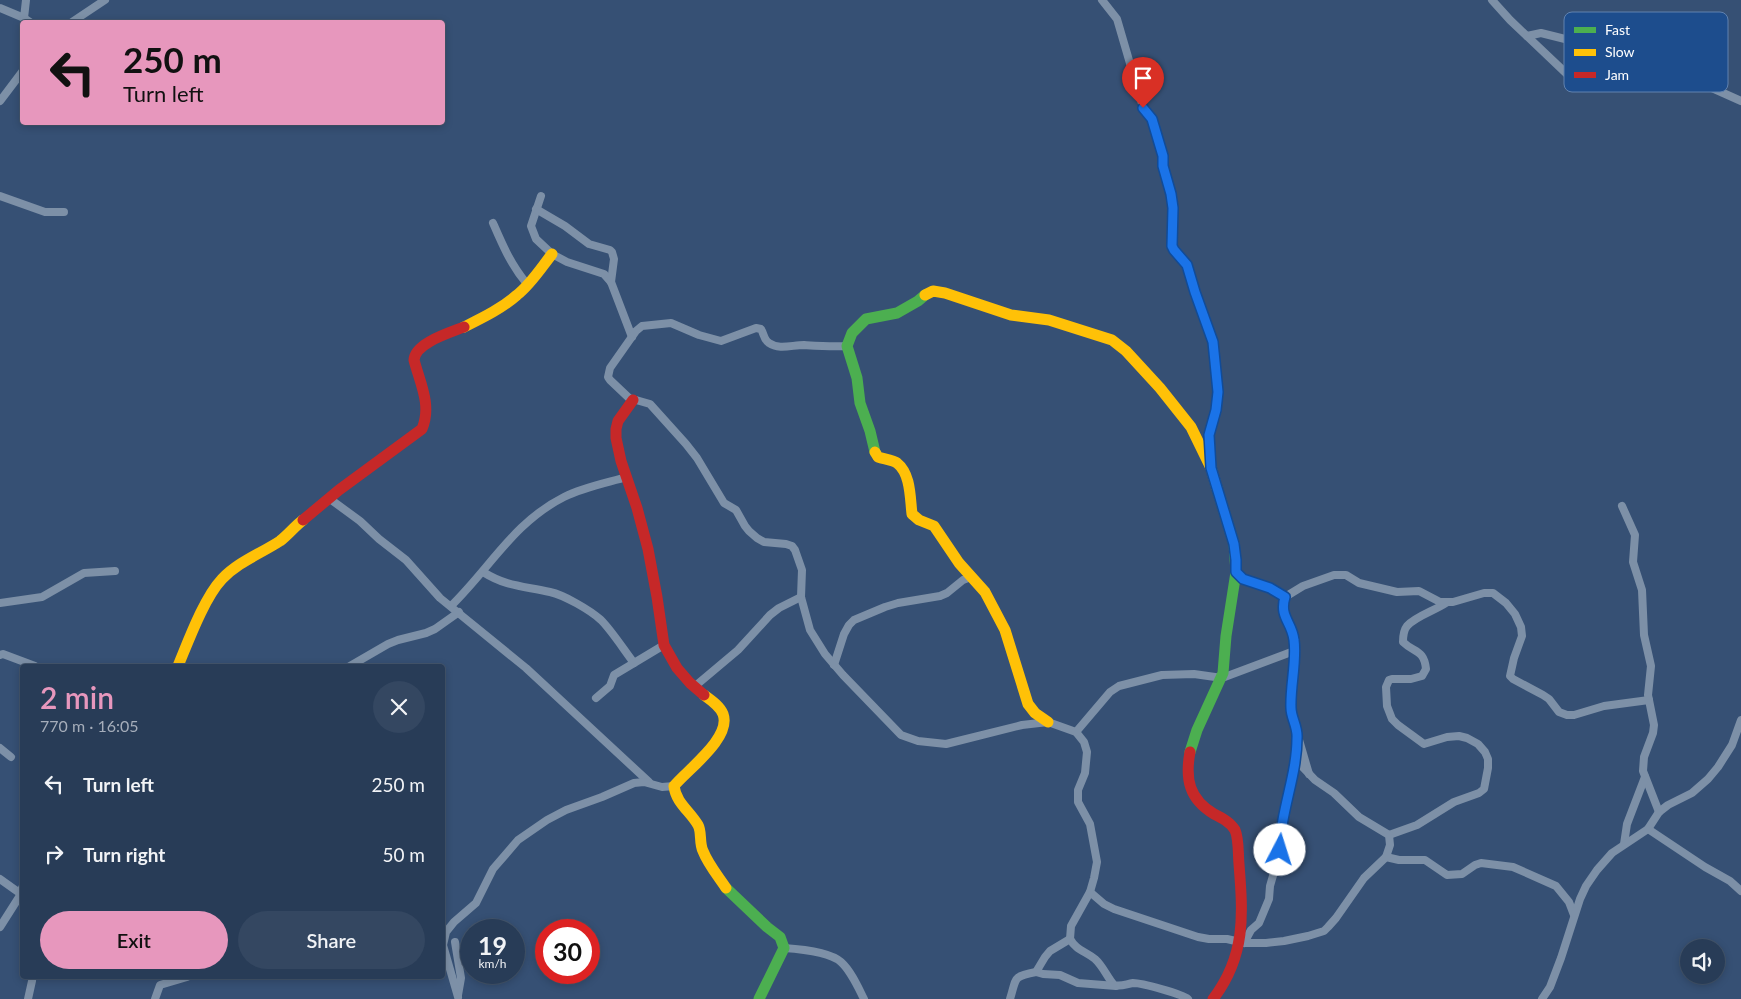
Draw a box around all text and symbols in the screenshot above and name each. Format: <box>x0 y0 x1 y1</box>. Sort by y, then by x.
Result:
legend <box>1564 12 1728 92</box>
text: Fast <box>1605 21 1630 38</box>
text: 250 m <box>123 38 222 80</box>
icon: left <box>40 40 105 105</box>
text: Slow <box>1605 43 1635 60</box>
pin <box>1122 57 1164 108</box>
icon: arrive <box>1129 64 1157 92</box>
text: Jam <box>1605 66 1629 83</box>
text: Turn left <box>123 80 204 107</box>
text: 2 min <box>40 679 114 715</box>
button: close <box>373 681 425 733</box>
text: 770 m · 16:05 <box>40 716 139 735</box>
icon: left <box>40 770 68 798</box>
text: Turn left <box>83 773 154 796</box>
text: 250 m <box>371 773 425 796</box>
position arrow <box>1253 823 1305 875</box>
icon: right <box>40 840 68 868</box>
text: Turn right <box>83 843 165 866</box>
text: 50 m <box>382 843 425 866</box>
button: Exit <box>40 911 228 969</box>
button: Share <box>238 911 425 969</box>
speed limit sign: 30 <box>535 919 600 984</box>
text: 19 <box>478 930 507 960</box>
map controls <box>1680 939 1725 984</box>
button: sound <box>1680 939 1725 984</box>
text: km/h <box>478 956 507 971</box>

